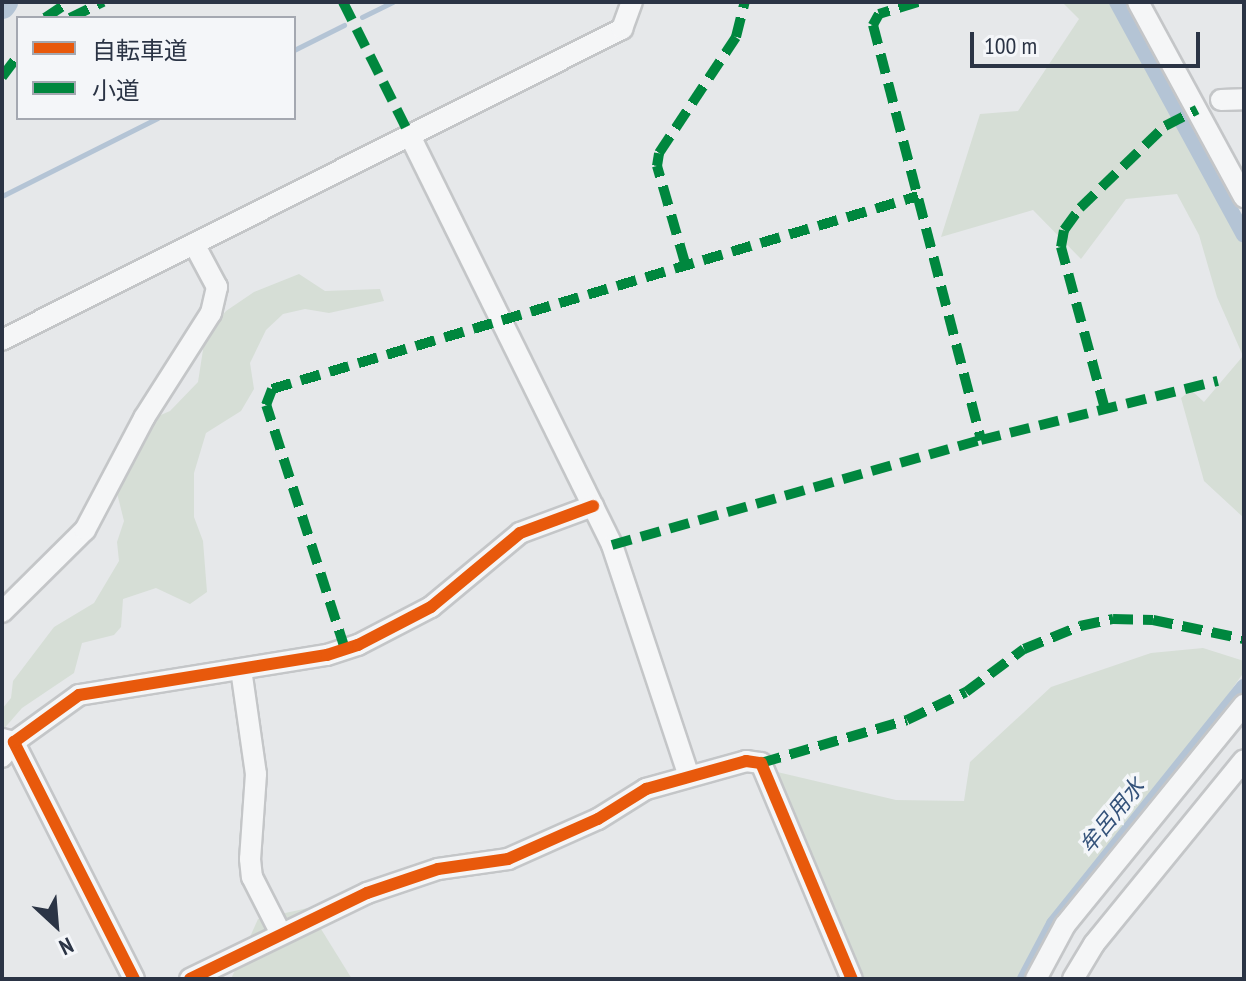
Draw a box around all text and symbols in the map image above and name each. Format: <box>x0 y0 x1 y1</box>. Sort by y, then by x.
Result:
legend <box>16 16 296 120</box>
scale bar <box>974 16 1204 66</box>
text: 100 m <box>984 30 1037 61</box>
text: 自転車道 <box>92 35 188 66</box>
text: 小道 <box>92 75 140 106</box>
water label: 牟呂用水 <box>1074 773 1150 859</box>
north arrow <box>16 885 96 965</box>
text: N <box>55 931 78 962</box>

